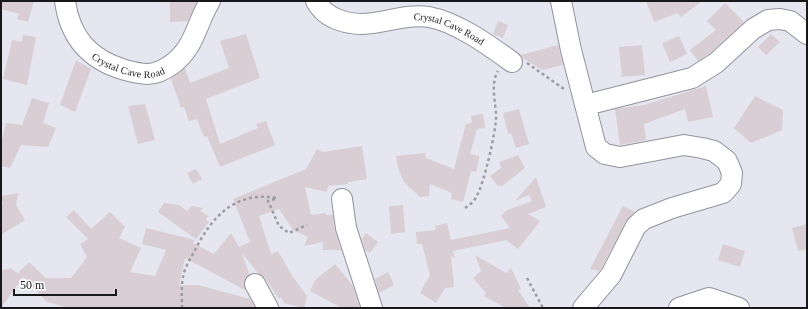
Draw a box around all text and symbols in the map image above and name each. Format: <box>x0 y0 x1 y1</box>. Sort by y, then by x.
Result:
street label: Crystal Cave Road <box>414 11 486 47</box>
street label: Crystal Cave Road <box>90 51 167 80</box>
scale bar <box>14 271 116 297</box>
text: 50 m <box>20 278 45 292</box>

